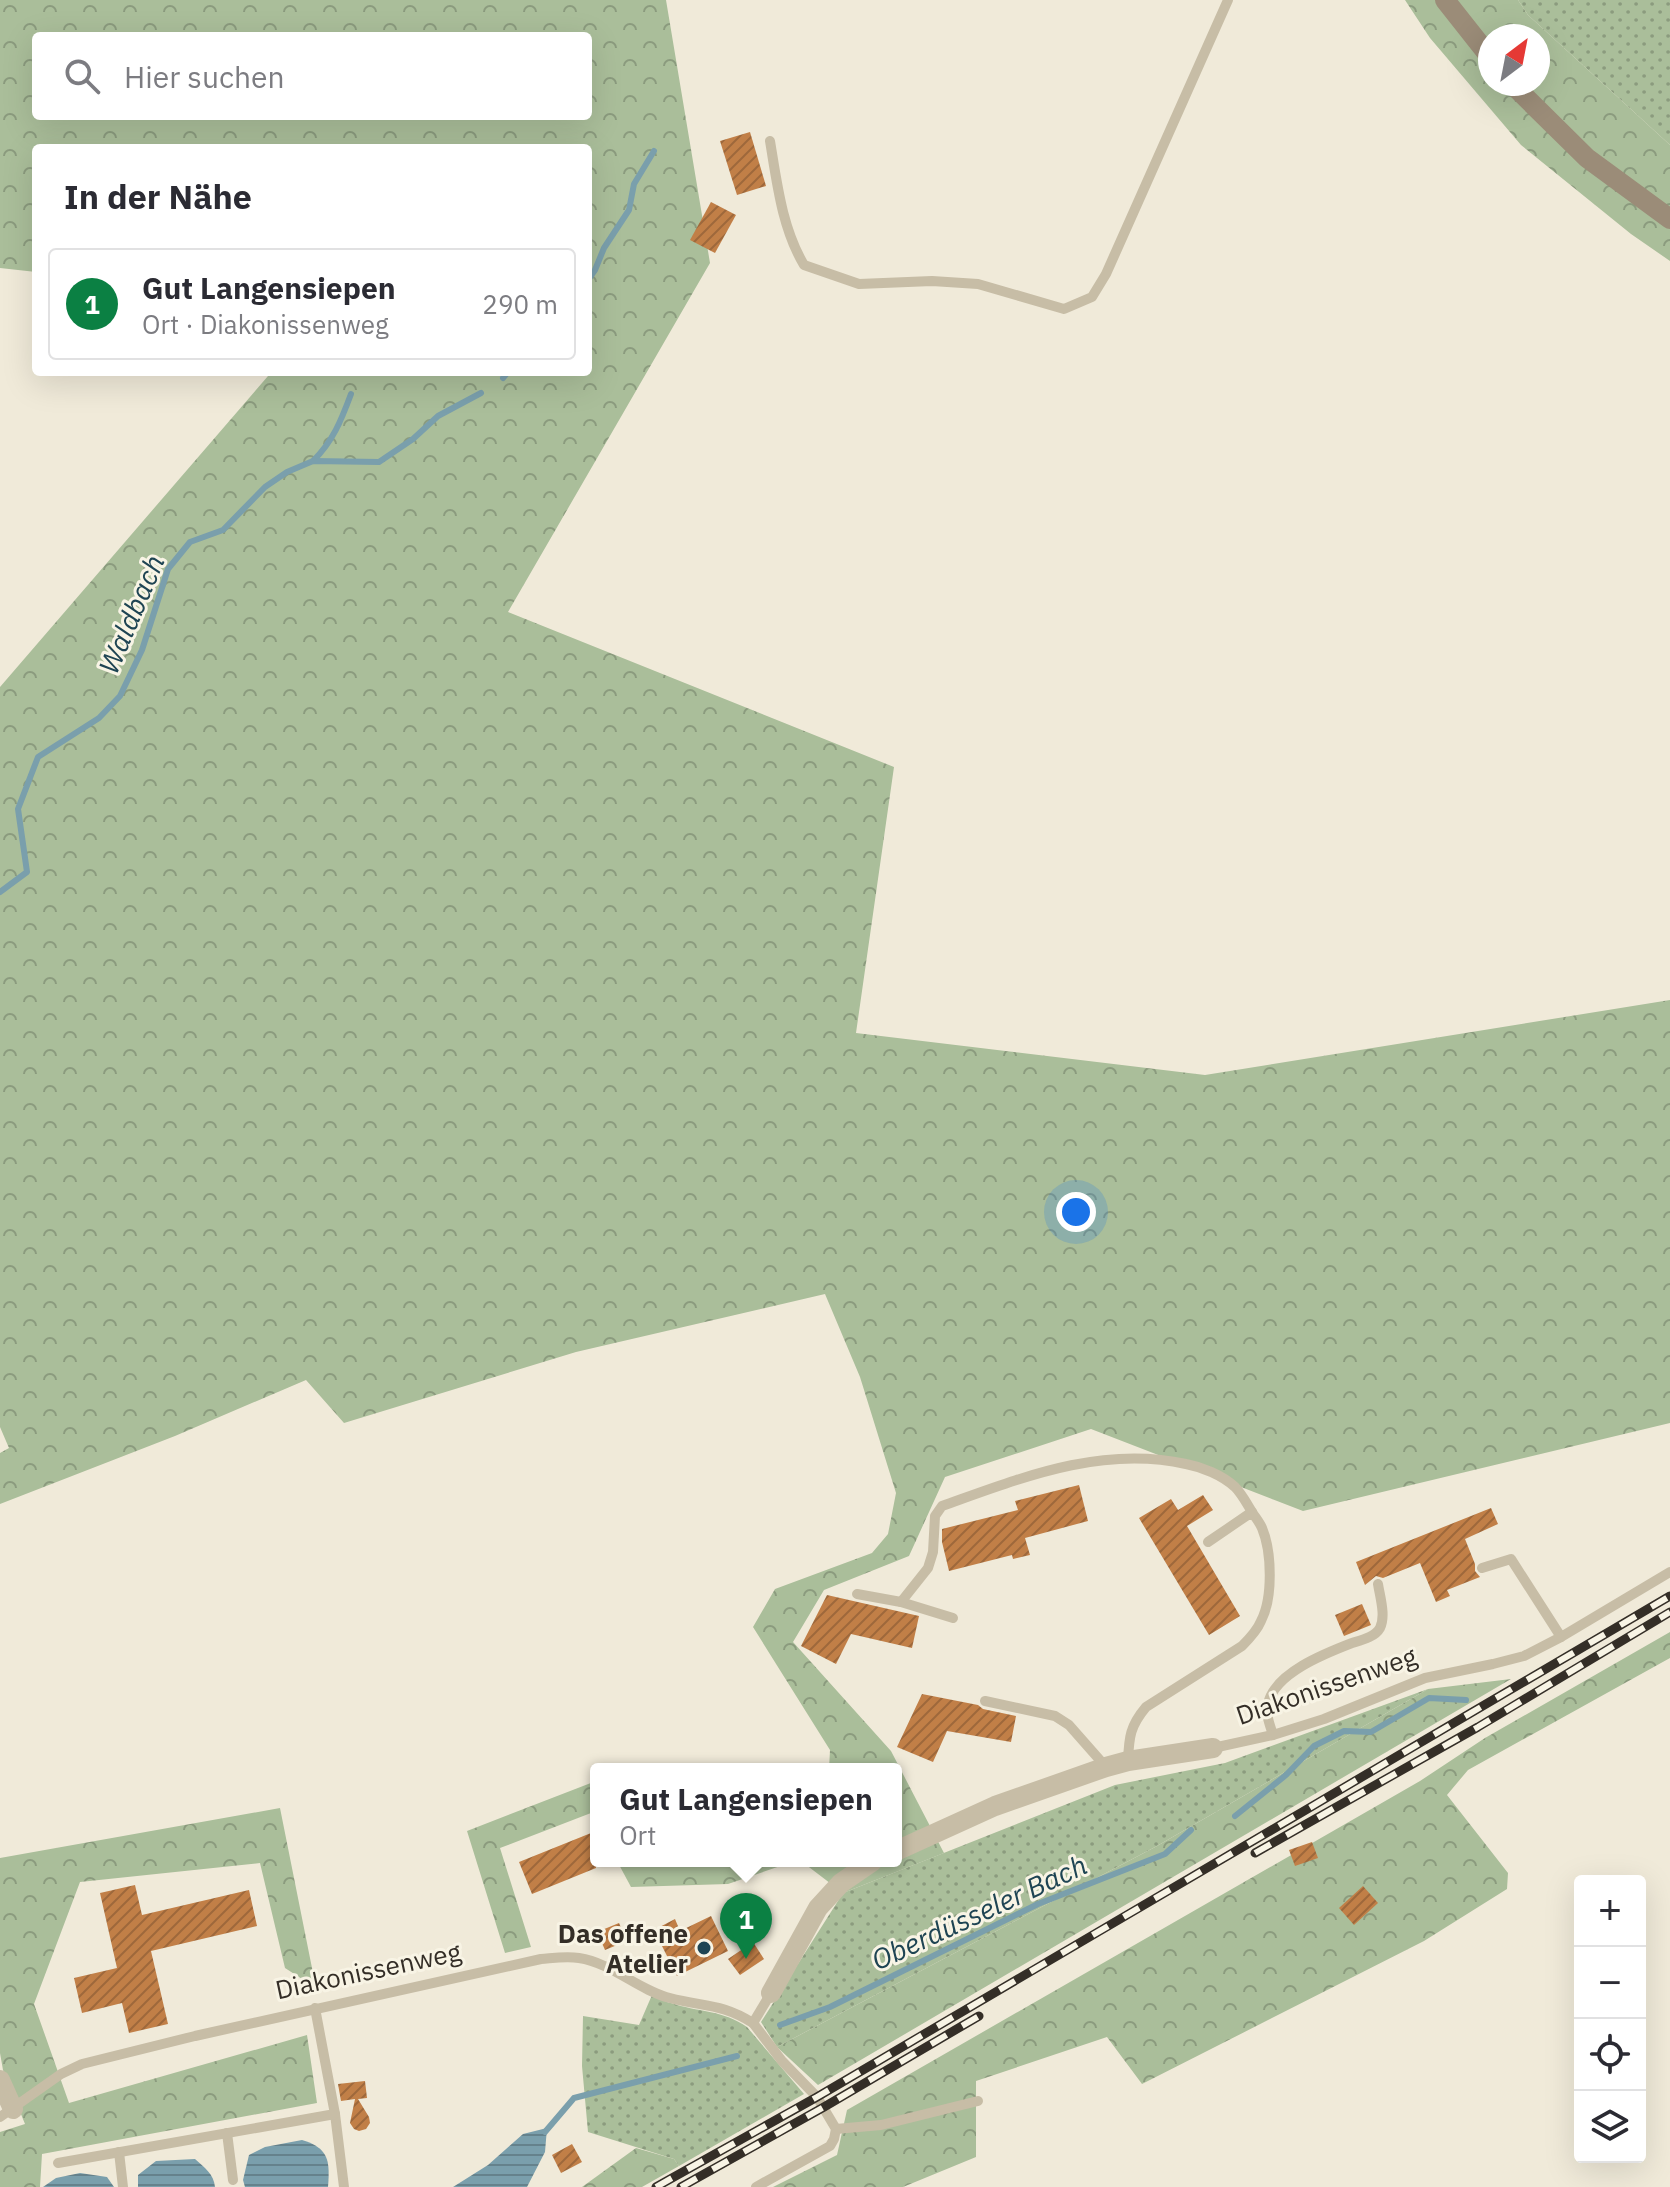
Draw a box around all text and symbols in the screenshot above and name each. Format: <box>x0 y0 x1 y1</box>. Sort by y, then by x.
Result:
north arrow <box>1478 24 1550 96</box>
search box <box>32 32 592 120</box>
icon: search <box>60 54 104 98</box>
text: Hier suchen <box>124 57 285 96</box>
text: In der Nähe <box>64 174 252 218</box>
text: Gut Langensiepen <box>142 268 396 307</box>
text: 1 <box>84 287 100 321</box>
text: 290 m <box>482 287 558 321</box>
text: Ort · Diakonissenweg <box>142 307 389 341</box>
water label: Waldbach <box>89 549 173 679</box>
your location <box>1056 1192 1096 1232</box>
street label: Diakonissenweg <box>1231 1638 1421 1732</box>
popup <box>590 1763 902 1867</box>
text: Gut Langensiepen <box>619 1779 873 1818</box>
text: Ort <box>619 1818 656 1852</box>
water label: Oberdüsseler Bach <box>865 1846 1093 1978</box>
map controls <box>1574 1875 1646 2163</box>
button: + <box>1574 1875 1646 1947</box>
pin: 1 <box>720 1893 772 1959</box>
place label: Das offene Atelier <box>558 1916 688 1980</box>
street label: Diakonissenweg <box>272 1934 464 2006</box>
marker: Das offene Atelier <box>695 1939 713 1957</box>
button: − <box>1574 1947 1646 2019</box>
button: locate <box>1574 2019 1646 2091</box>
button: layers <box>1574 2091 1646 2163</box>

